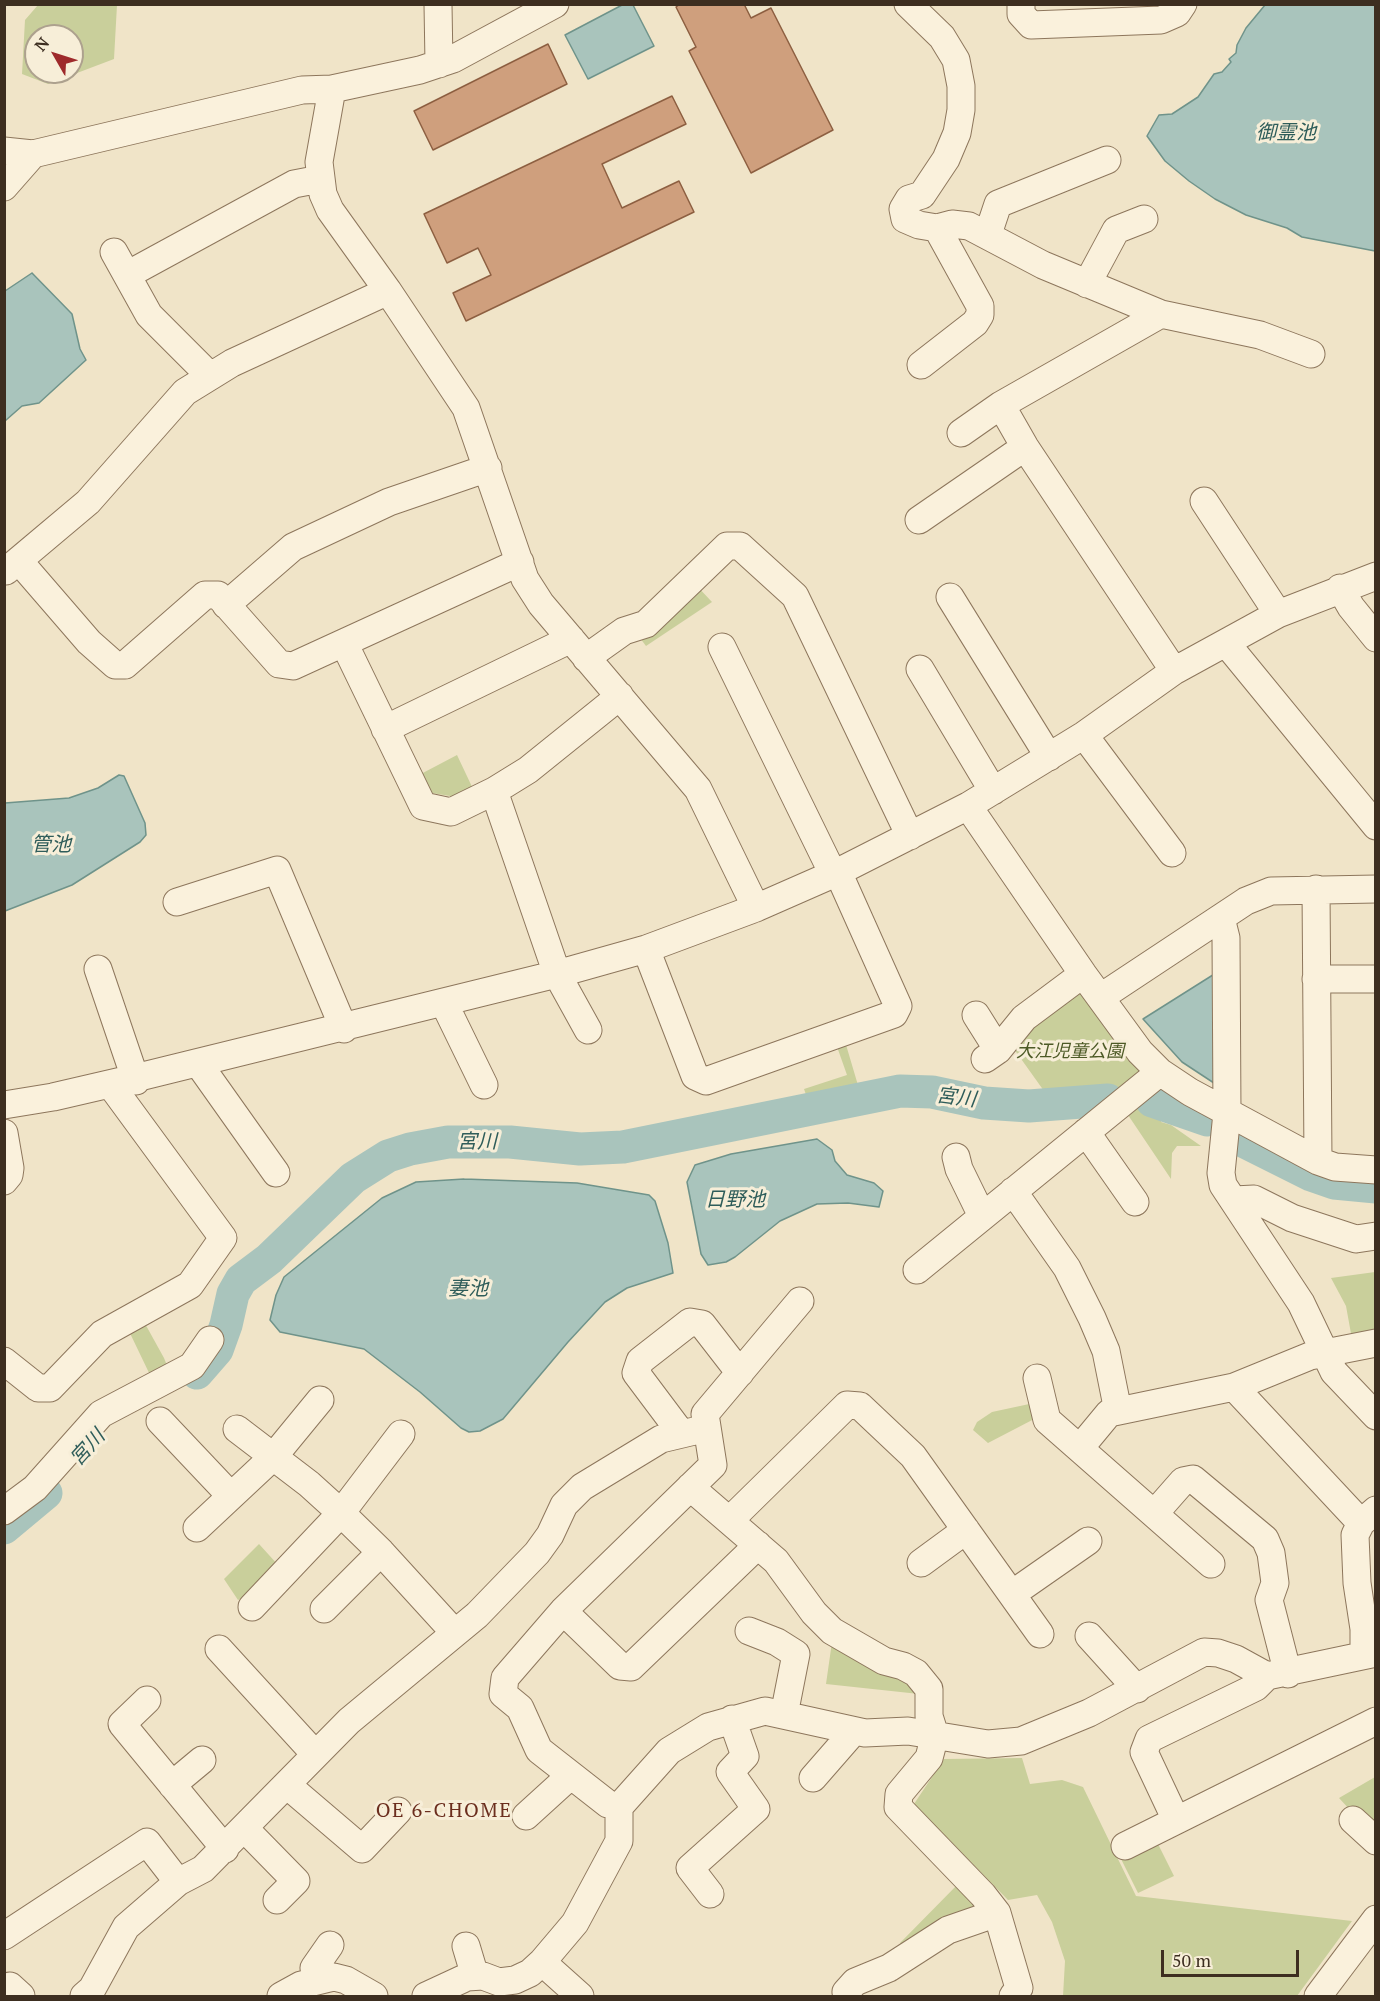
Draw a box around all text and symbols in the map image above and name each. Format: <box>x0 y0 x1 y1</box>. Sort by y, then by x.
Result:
north arrow <box>24 24 84 84</box>
text: N <box>29 32 54 56</box>
water label: 御霊池 <box>1256 121 1316 145</box>
water label: 管池 <box>31 833 71 857</box>
park label: 大江児童公園 <box>1016 1041 1124 1063</box>
water label: 宮川 <box>935 1084 977 1112</box>
water label: 宮川 <box>457 1130 497 1154</box>
water label: 日野池 <box>705 1188 765 1212</box>
water label: 妻池 <box>448 1277 488 1301</box>
water label: 宮川 <box>66 1425 110 1471</box>
district label: OE 6-CHOME <box>376 1799 512 1823</box>
scale bar <box>1164 1938 1302 1976</box>
text: 50 m <box>1172 1948 1211 1972</box>

